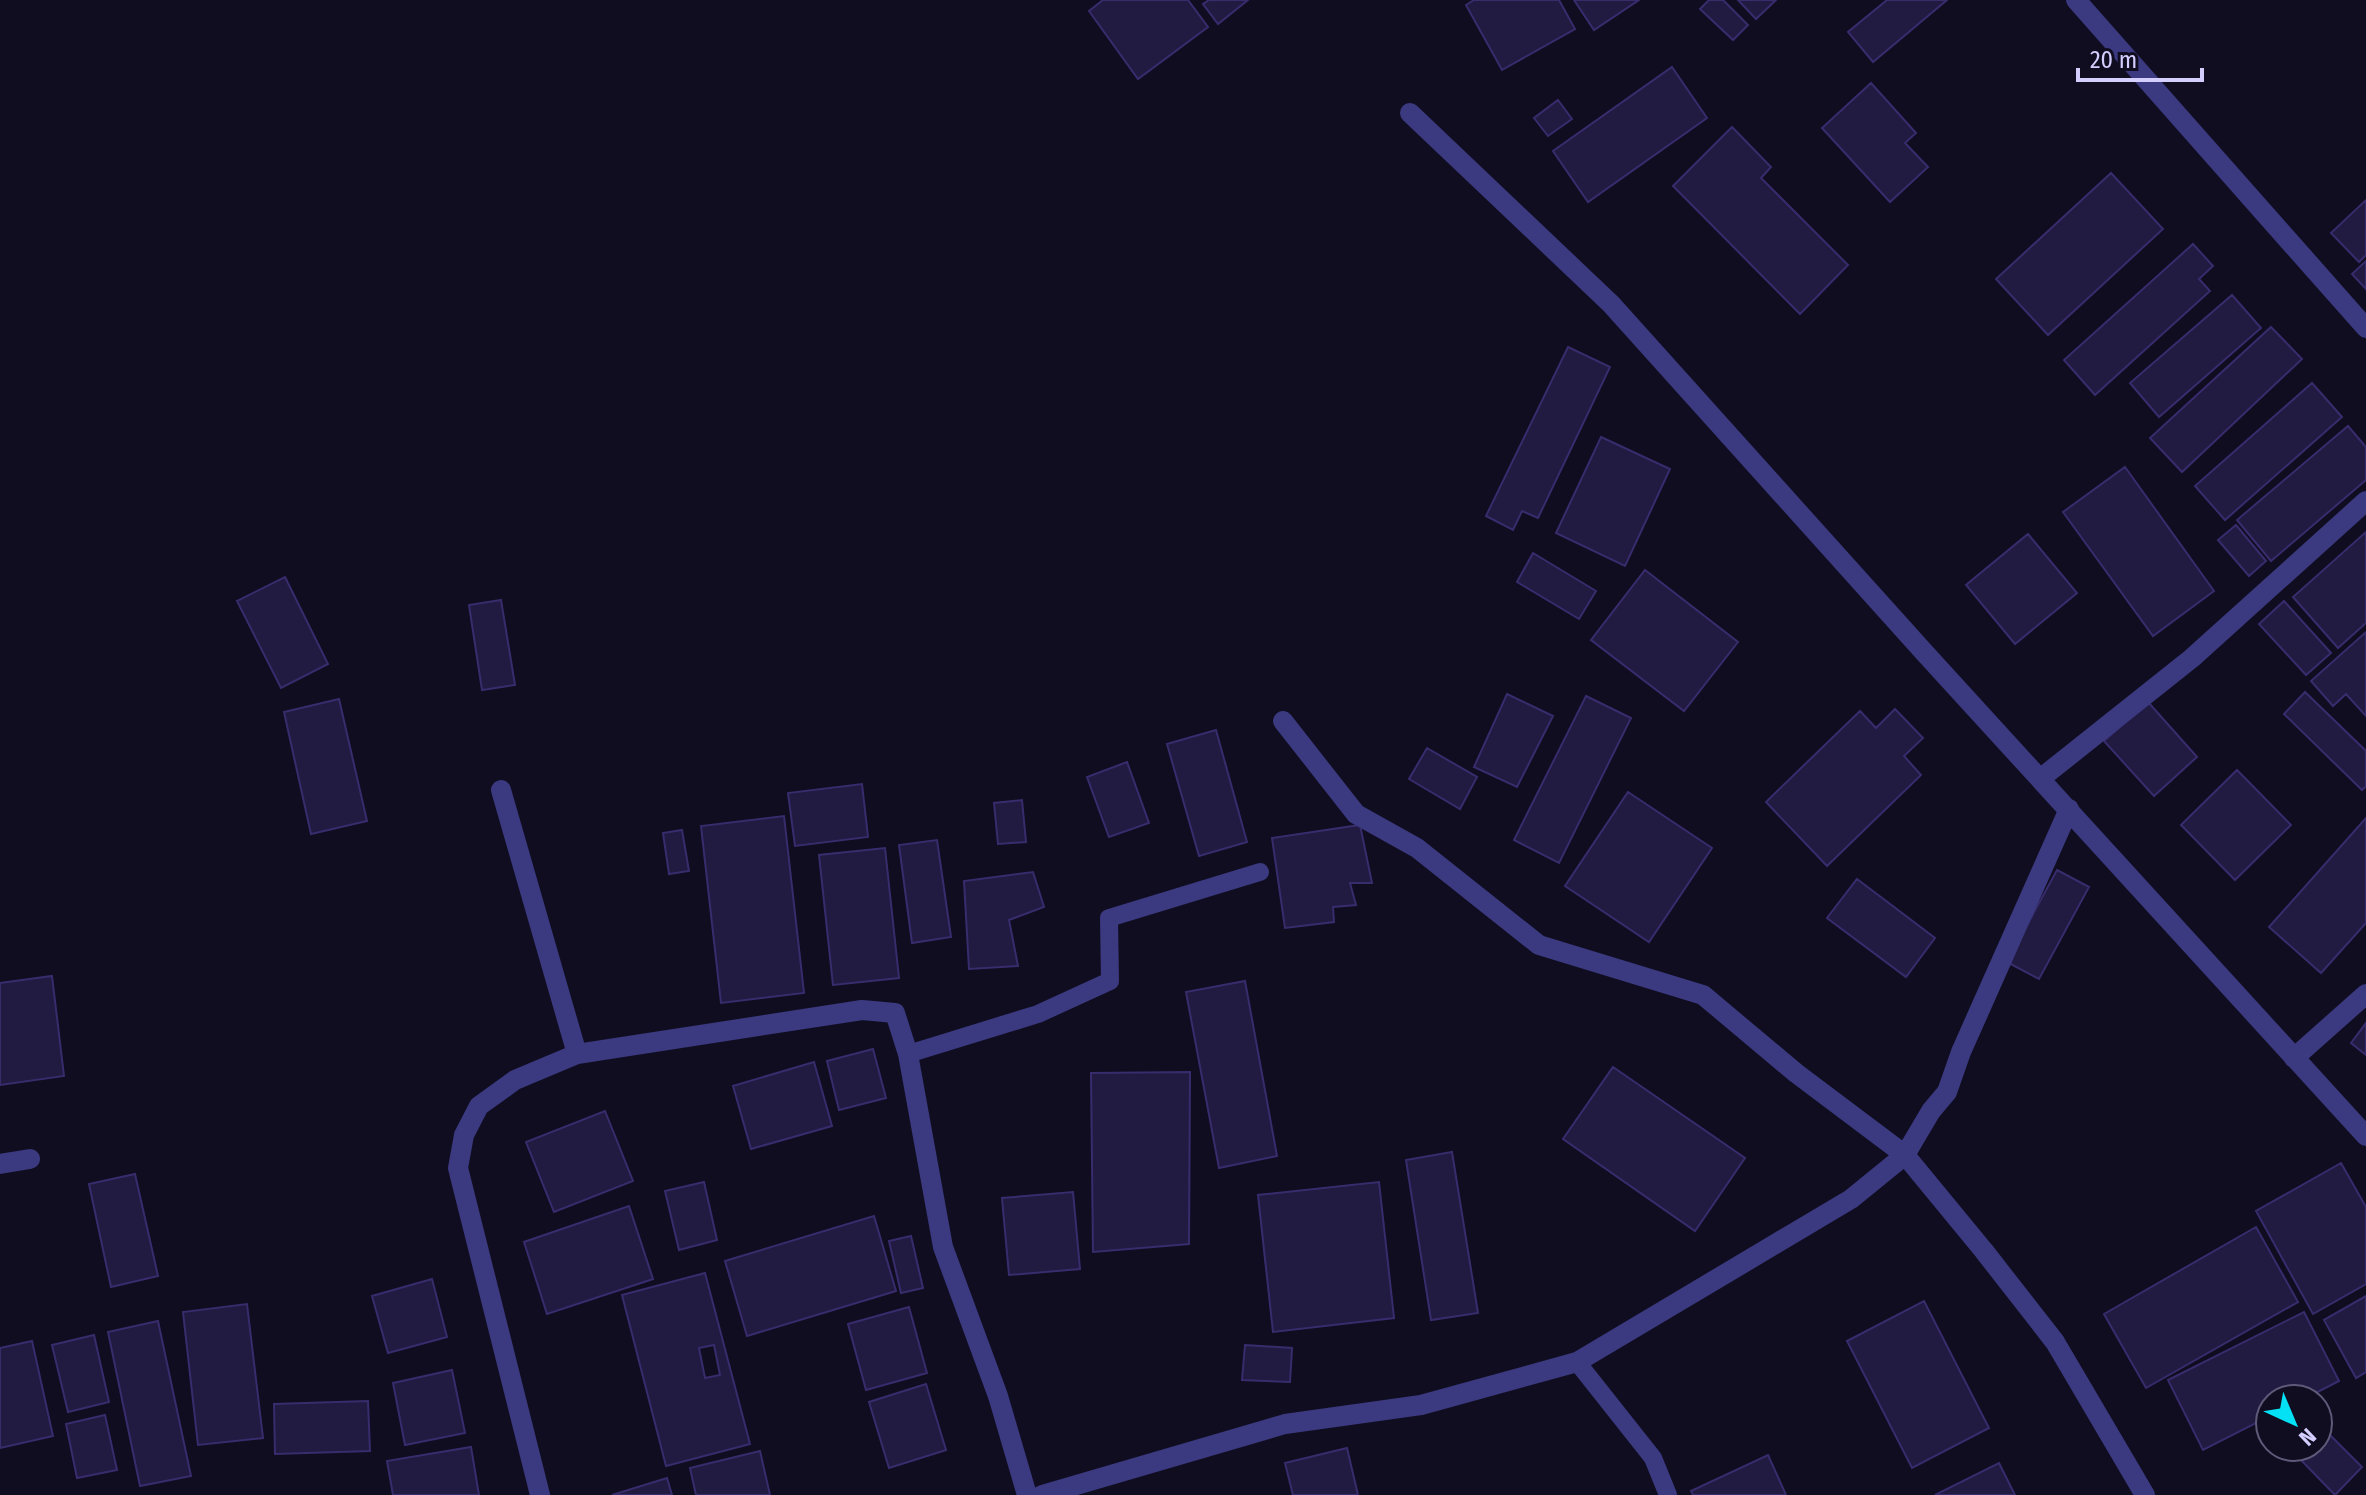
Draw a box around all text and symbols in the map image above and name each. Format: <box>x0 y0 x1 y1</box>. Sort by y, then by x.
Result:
scale bar <box>2078 32 2202 82</box>
text: 20 m <box>2090 46 2137 74</box>
north arrow <box>2254 1383 2334 1463</box>
text: N <box>2293 1423 2322 1451</box>

